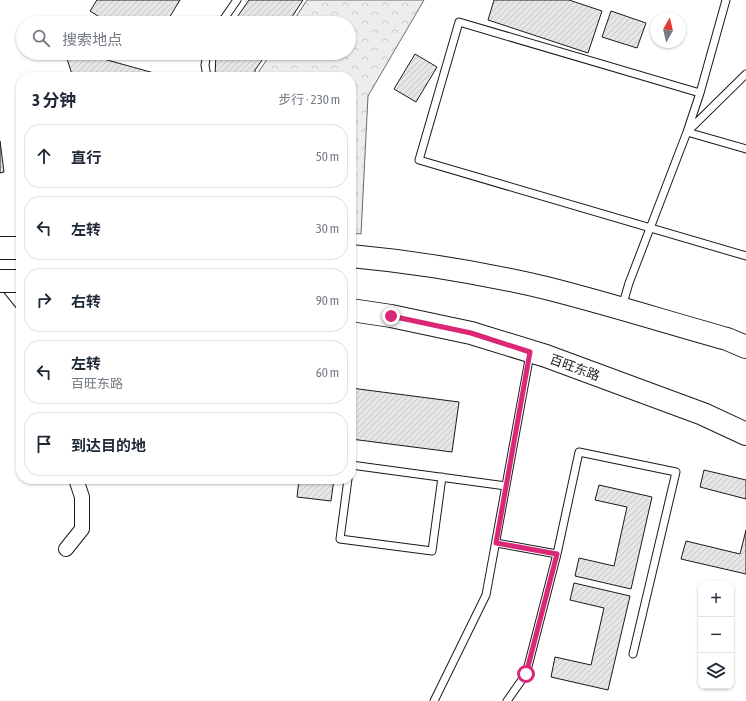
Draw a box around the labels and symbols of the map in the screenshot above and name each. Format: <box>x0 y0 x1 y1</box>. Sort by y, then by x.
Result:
north arrow <box>650 12 686 48</box>
route end <box>382 307 400 325</box>
street label: 百旺东路 <box>548 352 602 383</box>
route start <box>517 665 535 683</box>

